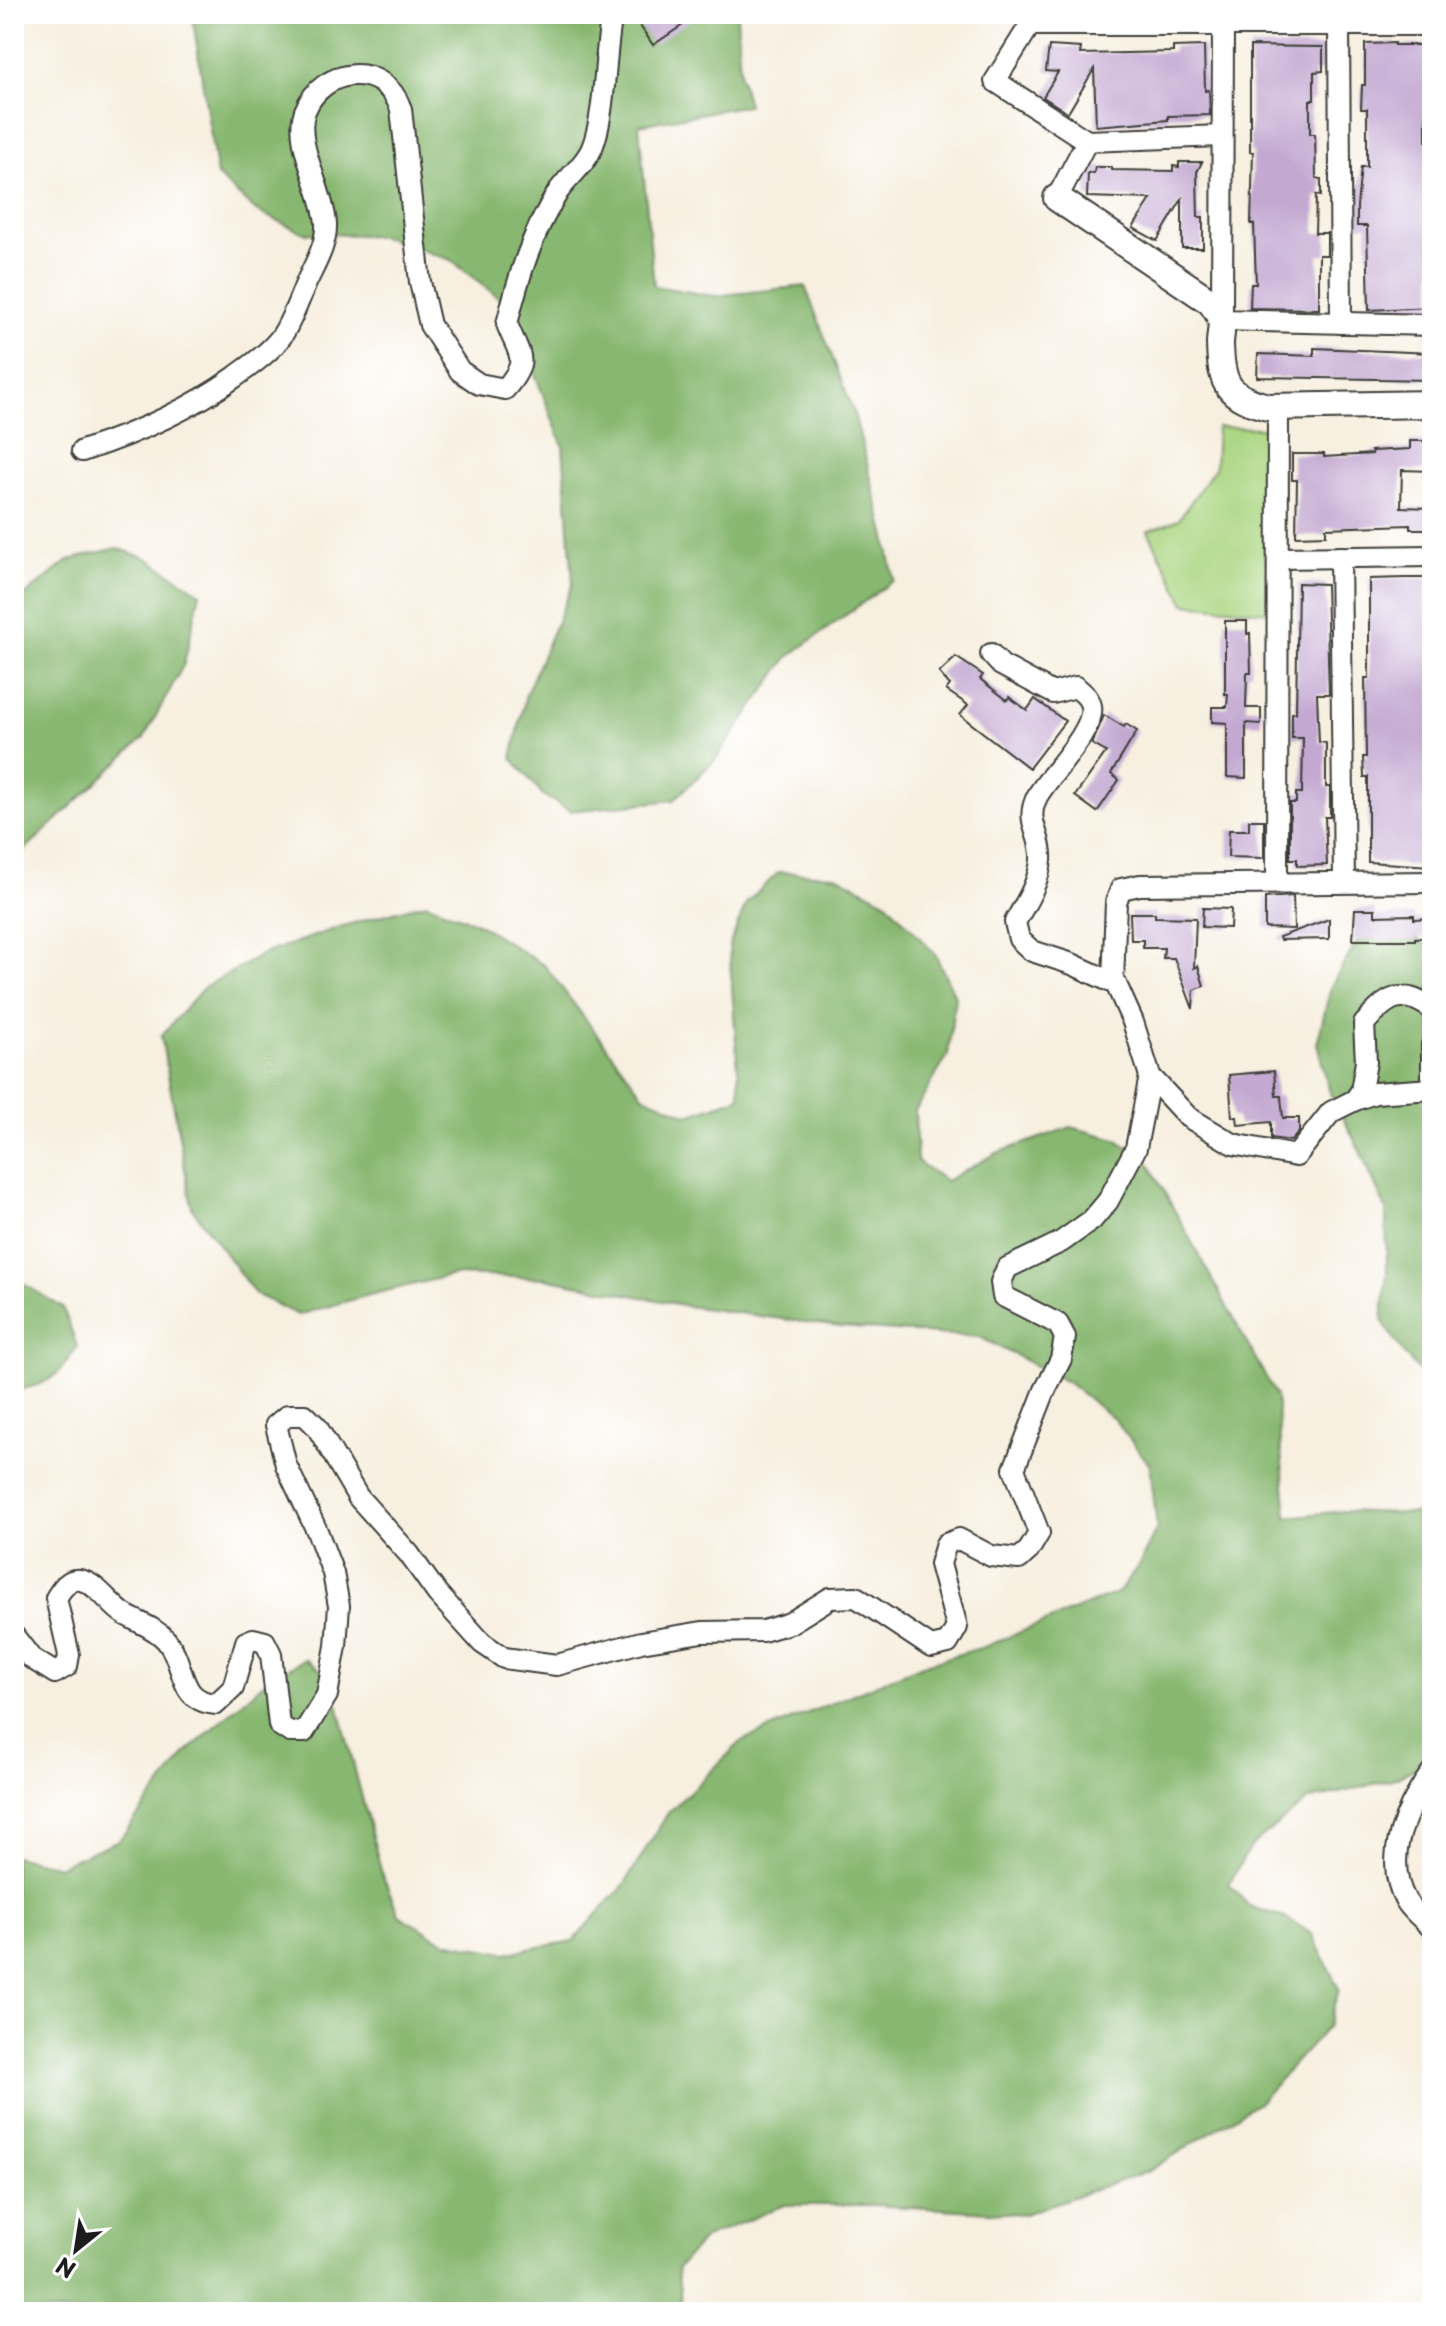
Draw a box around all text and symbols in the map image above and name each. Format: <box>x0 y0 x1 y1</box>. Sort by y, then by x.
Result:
north arrow <box>36 2210 116 2290</box>
text: N <box>49 2250 81 2287</box>

